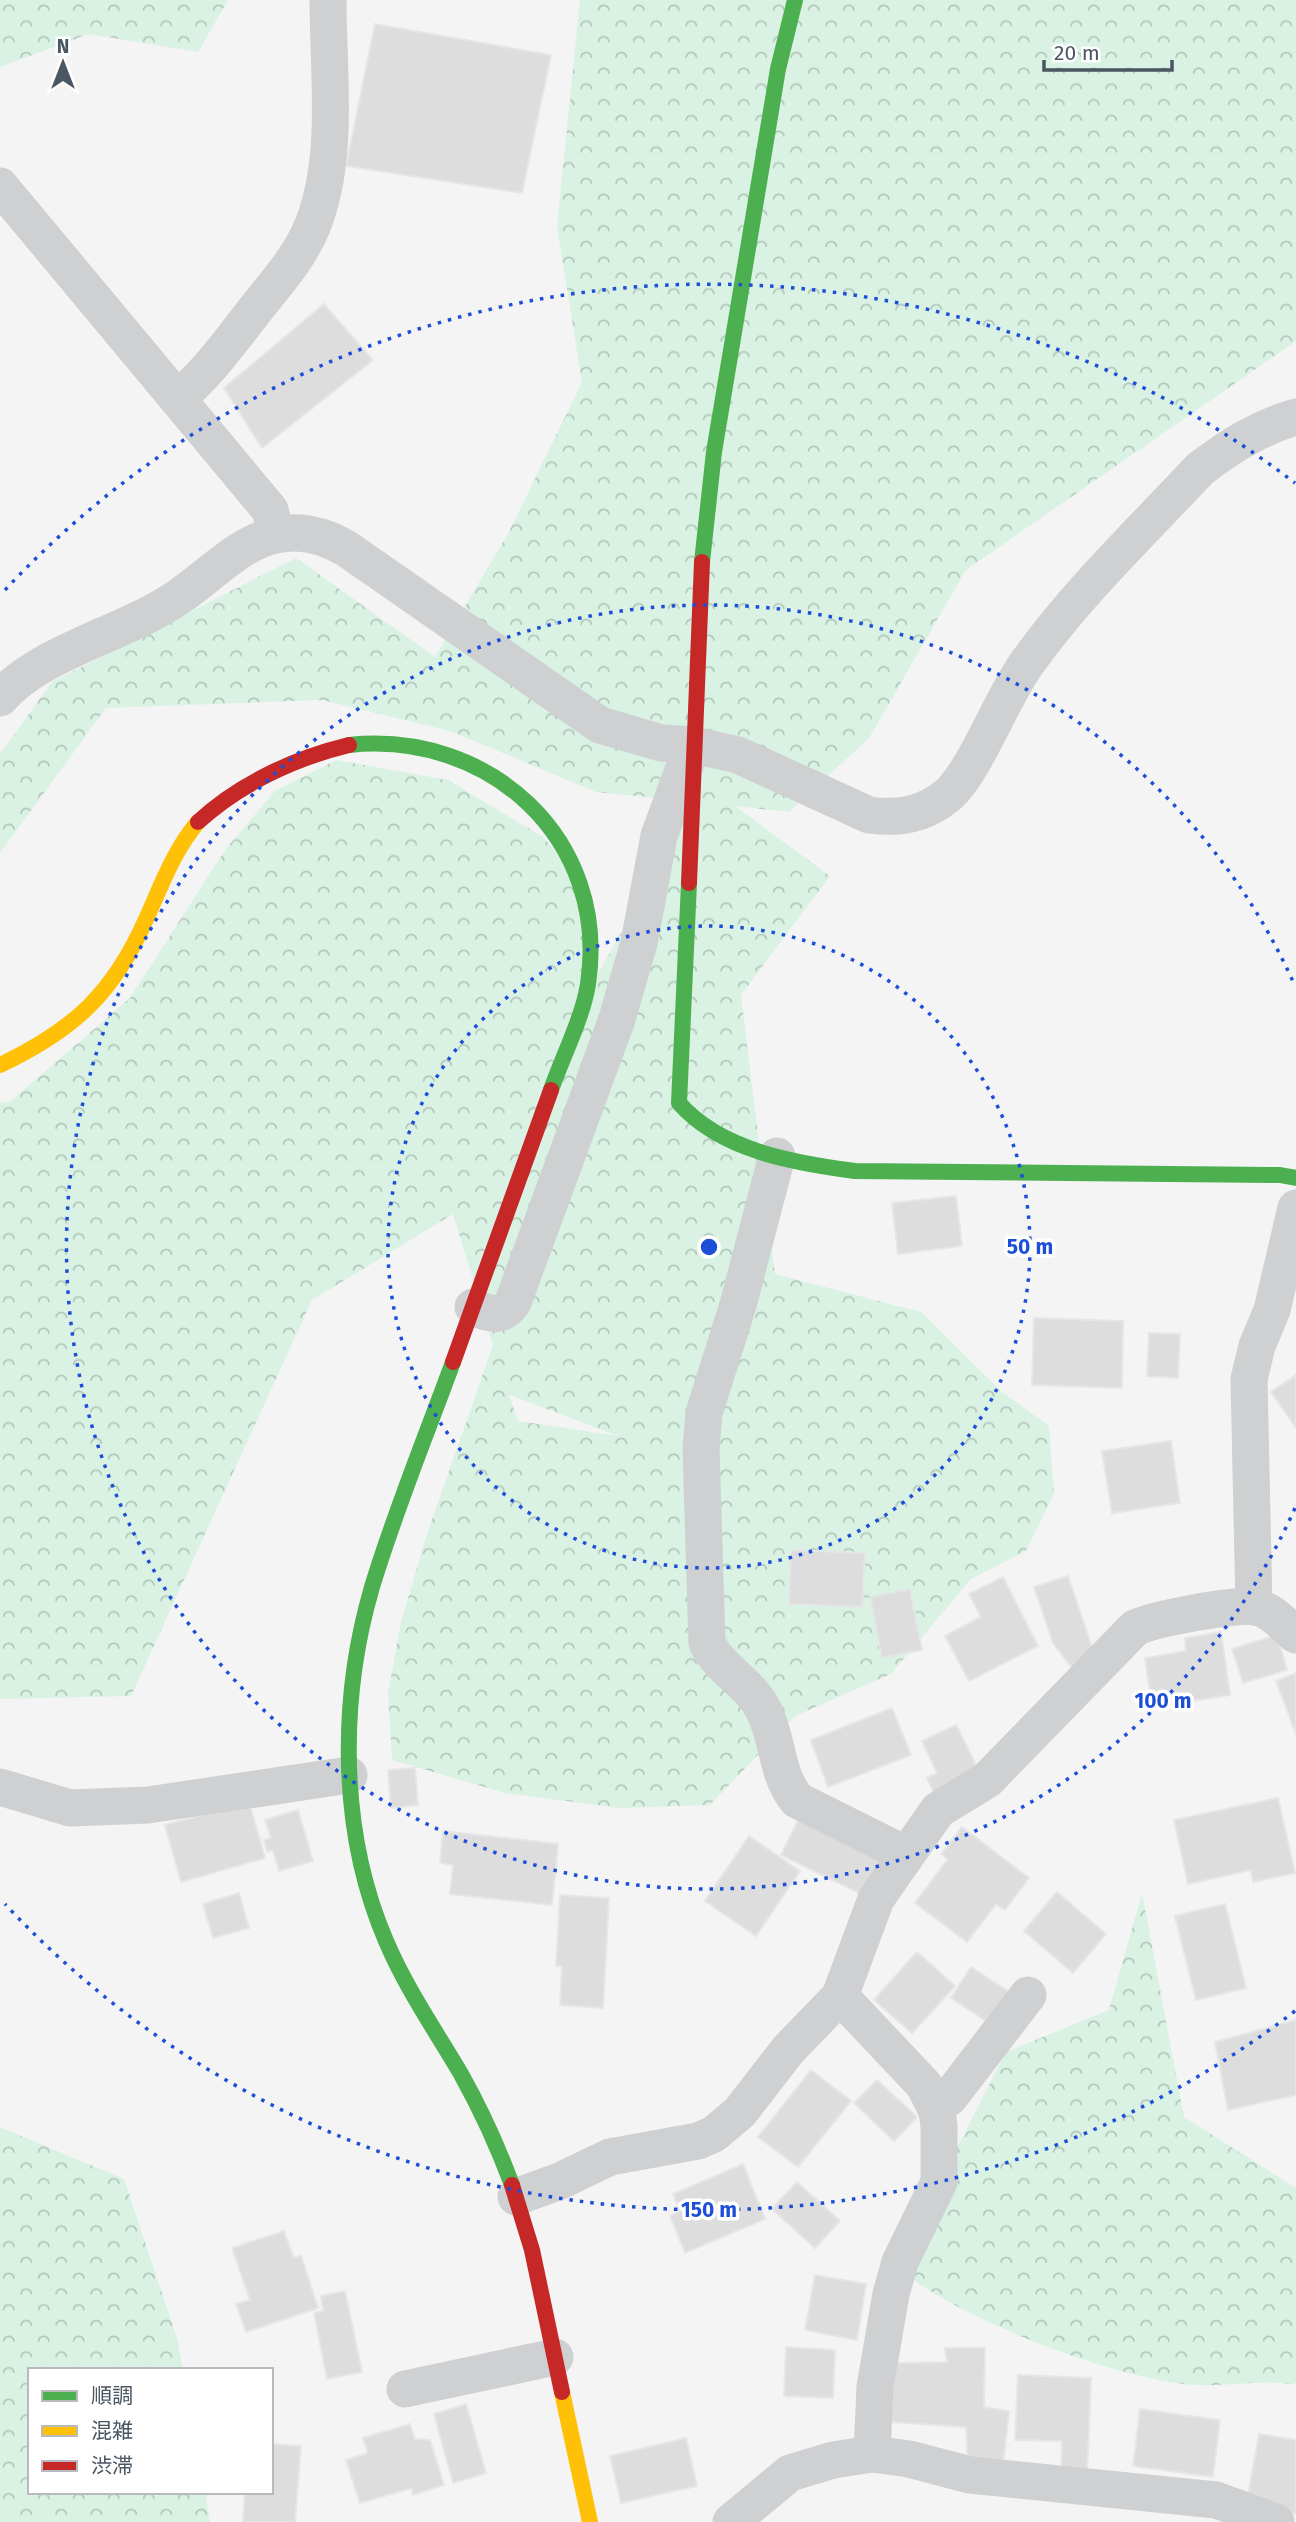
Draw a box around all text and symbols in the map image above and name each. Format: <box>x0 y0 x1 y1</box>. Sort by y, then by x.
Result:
north arrow <box>28 28 98 98</box>
scale bar <box>1044 28 1172 72</box>
text: N <box>57 35 69 58</box>
text: 20 m <box>1054 40 1100 66</box>
text: 50 m <box>1007 1234 1053 1260</box>
centre of rings <box>697 1235 721 1259</box>
text: 100 m <box>1134 1688 1192 1714</box>
text: 150 m <box>681 2197 737 2223</box>
legend <box>28 2368 273 2494</box>
text: 順調 <box>91 2383 133 2409</box>
text: 混雑 <box>91 2418 133 2444</box>
text: 渋滞 <box>91 2453 133 2479</box>

